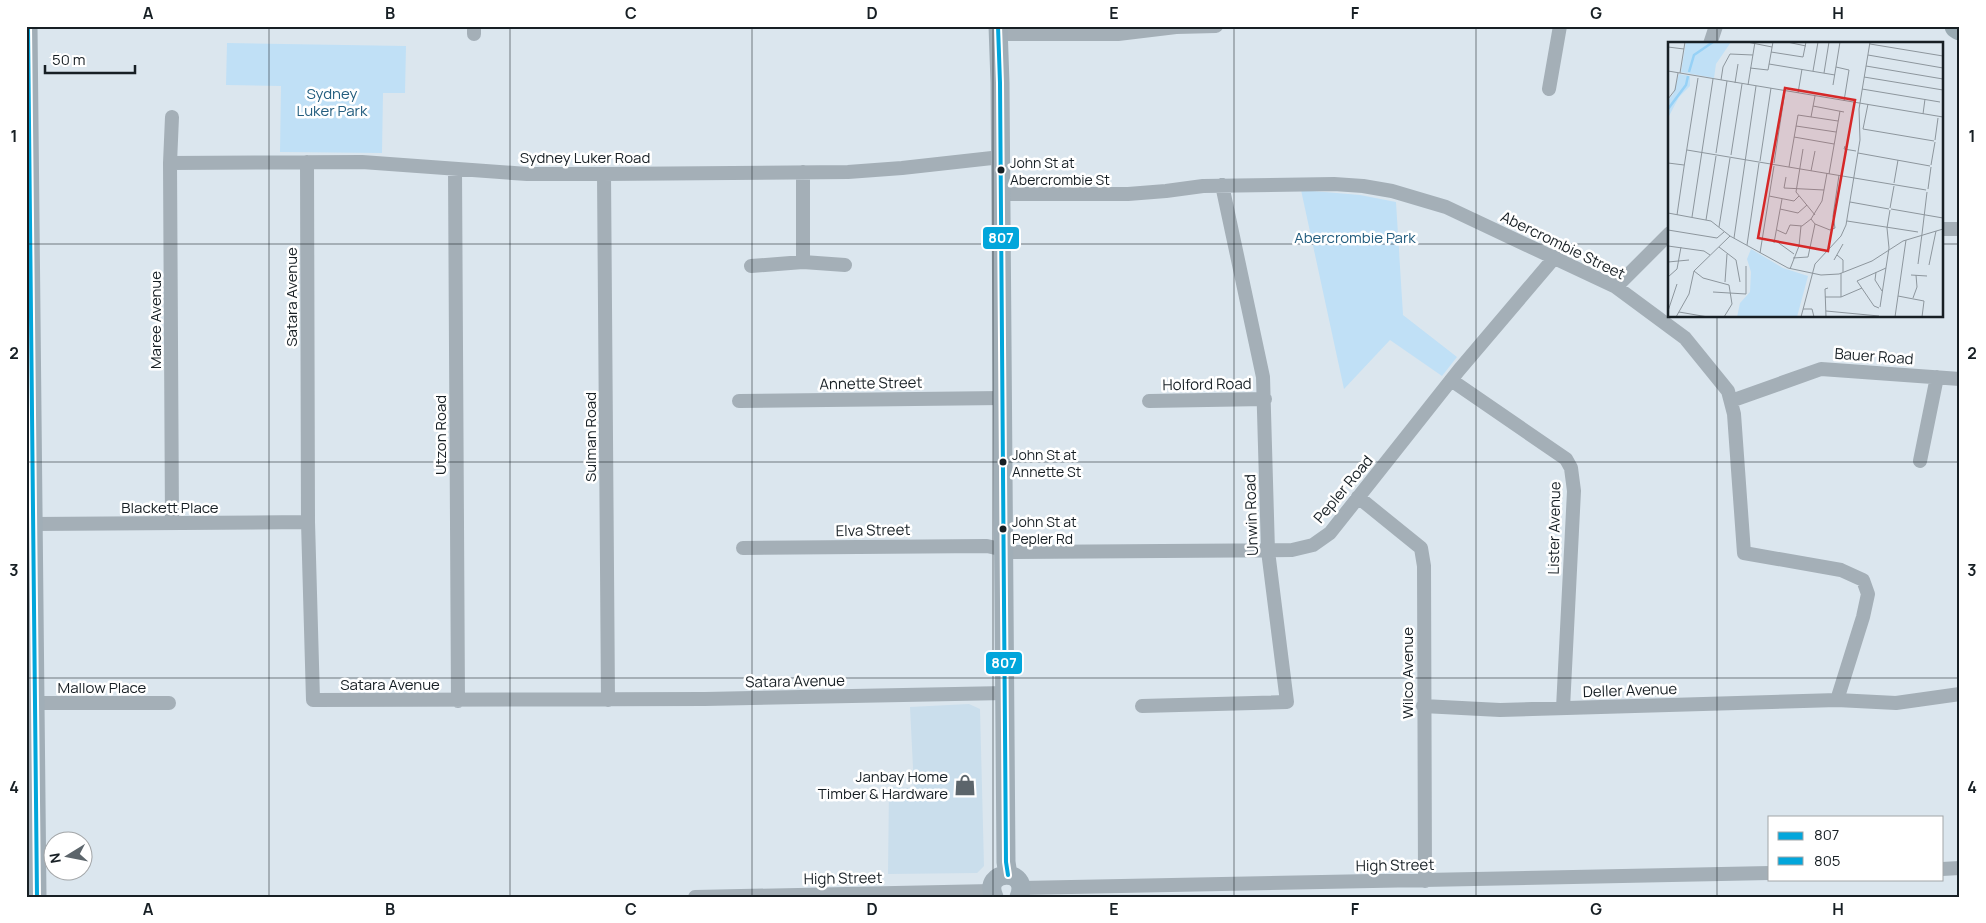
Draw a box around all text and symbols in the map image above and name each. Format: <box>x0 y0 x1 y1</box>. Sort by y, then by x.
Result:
text: A <box>143 2 154 24</box>
text: B <box>385 2 395 24</box>
text: C <box>625 2 637 24</box>
text: D <box>866 2 878 24</box>
text: E <box>1109 2 1119 24</box>
text: F <box>1351 2 1360 24</box>
text: G <box>1590 2 1602 24</box>
text: H <box>1832 2 1844 24</box>
scale bar <box>45 42 135 74</box>
inset map <box>1668 42 1944 318</box>
text: 50 m <box>52 49 86 70</box>
park label: Sydney Luker Park <box>297 83 368 121</box>
text: 1 <box>10 125 18 147</box>
text: 1 <box>1968 125 1976 147</box>
street label: Sydney Luker Road <box>520 147 650 168</box>
place label: John St at Abercrombie St <box>1010 153 1110 189</box>
marker: John St at Abercrombie St <box>996 165 1006 175</box>
street label: Abercrombie Street <box>1497 206 1629 284</box>
line badge: 807 <box>982 226 1020 250</box>
park label: Abercrombie Park <box>1294 227 1416 248</box>
text: 807 <box>988 228 1014 247</box>
street label: Satara Avenue <box>281 247 302 347</box>
street label: Maree Avenue <box>145 271 166 369</box>
text: 2 <box>9 342 19 364</box>
text: 2 <box>1967 342 1977 364</box>
street label: Bauer Road <box>1834 343 1914 369</box>
street label: Annette Street <box>819 372 923 394</box>
street label: Holford Road <box>1162 373 1252 395</box>
street label: Sulman Road <box>580 392 601 482</box>
street label: Utzon Road <box>430 395 451 475</box>
place label: John St at Annette St <box>1012 445 1082 481</box>
street label: Pepler Road <box>1308 451 1378 527</box>
marker: John St at Annette St <box>998 457 1008 467</box>
street label: Unwin Road <box>1239 474 1263 556</box>
street label: Lister Avenue <box>1543 481 1565 575</box>
street label: Blackett Place <box>121 497 219 518</box>
place label: John St at Pepler Rd <box>1012 512 1077 548</box>
street label: Elva Street <box>836 519 910 541</box>
marker: John St at Pepler Rd <box>998 524 1008 534</box>
text: 3 <box>9 559 19 581</box>
text: 3 <box>1967 559 1977 581</box>
street label: Wilco Avenue <box>1397 627 1418 719</box>
line badge: 807 <box>985 651 1023 675</box>
text: 807 <box>991 653 1017 672</box>
street label: Satara Avenue <box>745 670 845 692</box>
street label: Satara Avenue <box>340 674 440 695</box>
street label: Mallow Place <box>58 677 147 698</box>
street label: Deller Avenue <box>1582 678 1678 702</box>
place label: Janbay Home Timber & Hardware <box>818 766 948 804</box>
shop icon: Janbay Home Timber & Hardware <box>952 772 978 798</box>
text: 4 <box>9 776 19 798</box>
text: 4 <box>1967 776 1977 798</box>
legend <box>1768 816 1944 880</box>
text: 807 <box>1814 824 1839 845</box>
north arrow <box>42 830 92 880</box>
text: 805 <box>1814 850 1841 871</box>
text: N <box>44 852 65 865</box>
street label: High Street <box>1356 854 1434 876</box>
street label: High Street <box>804 867 882 889</box>
text: A <box>143 898 154 920</box>
text: B <box>385 898 395 920</box>
text: C <box>625 898 637 920</box>
text: D <box>866 898 878 920</box>
text: E <box>1109 898 1119 920</box>
text: F <box>1351 898 1360 920</box>
text: G <box>1590 898 1602 920</box>
text: H <box>1832 898 1844 920</box>

